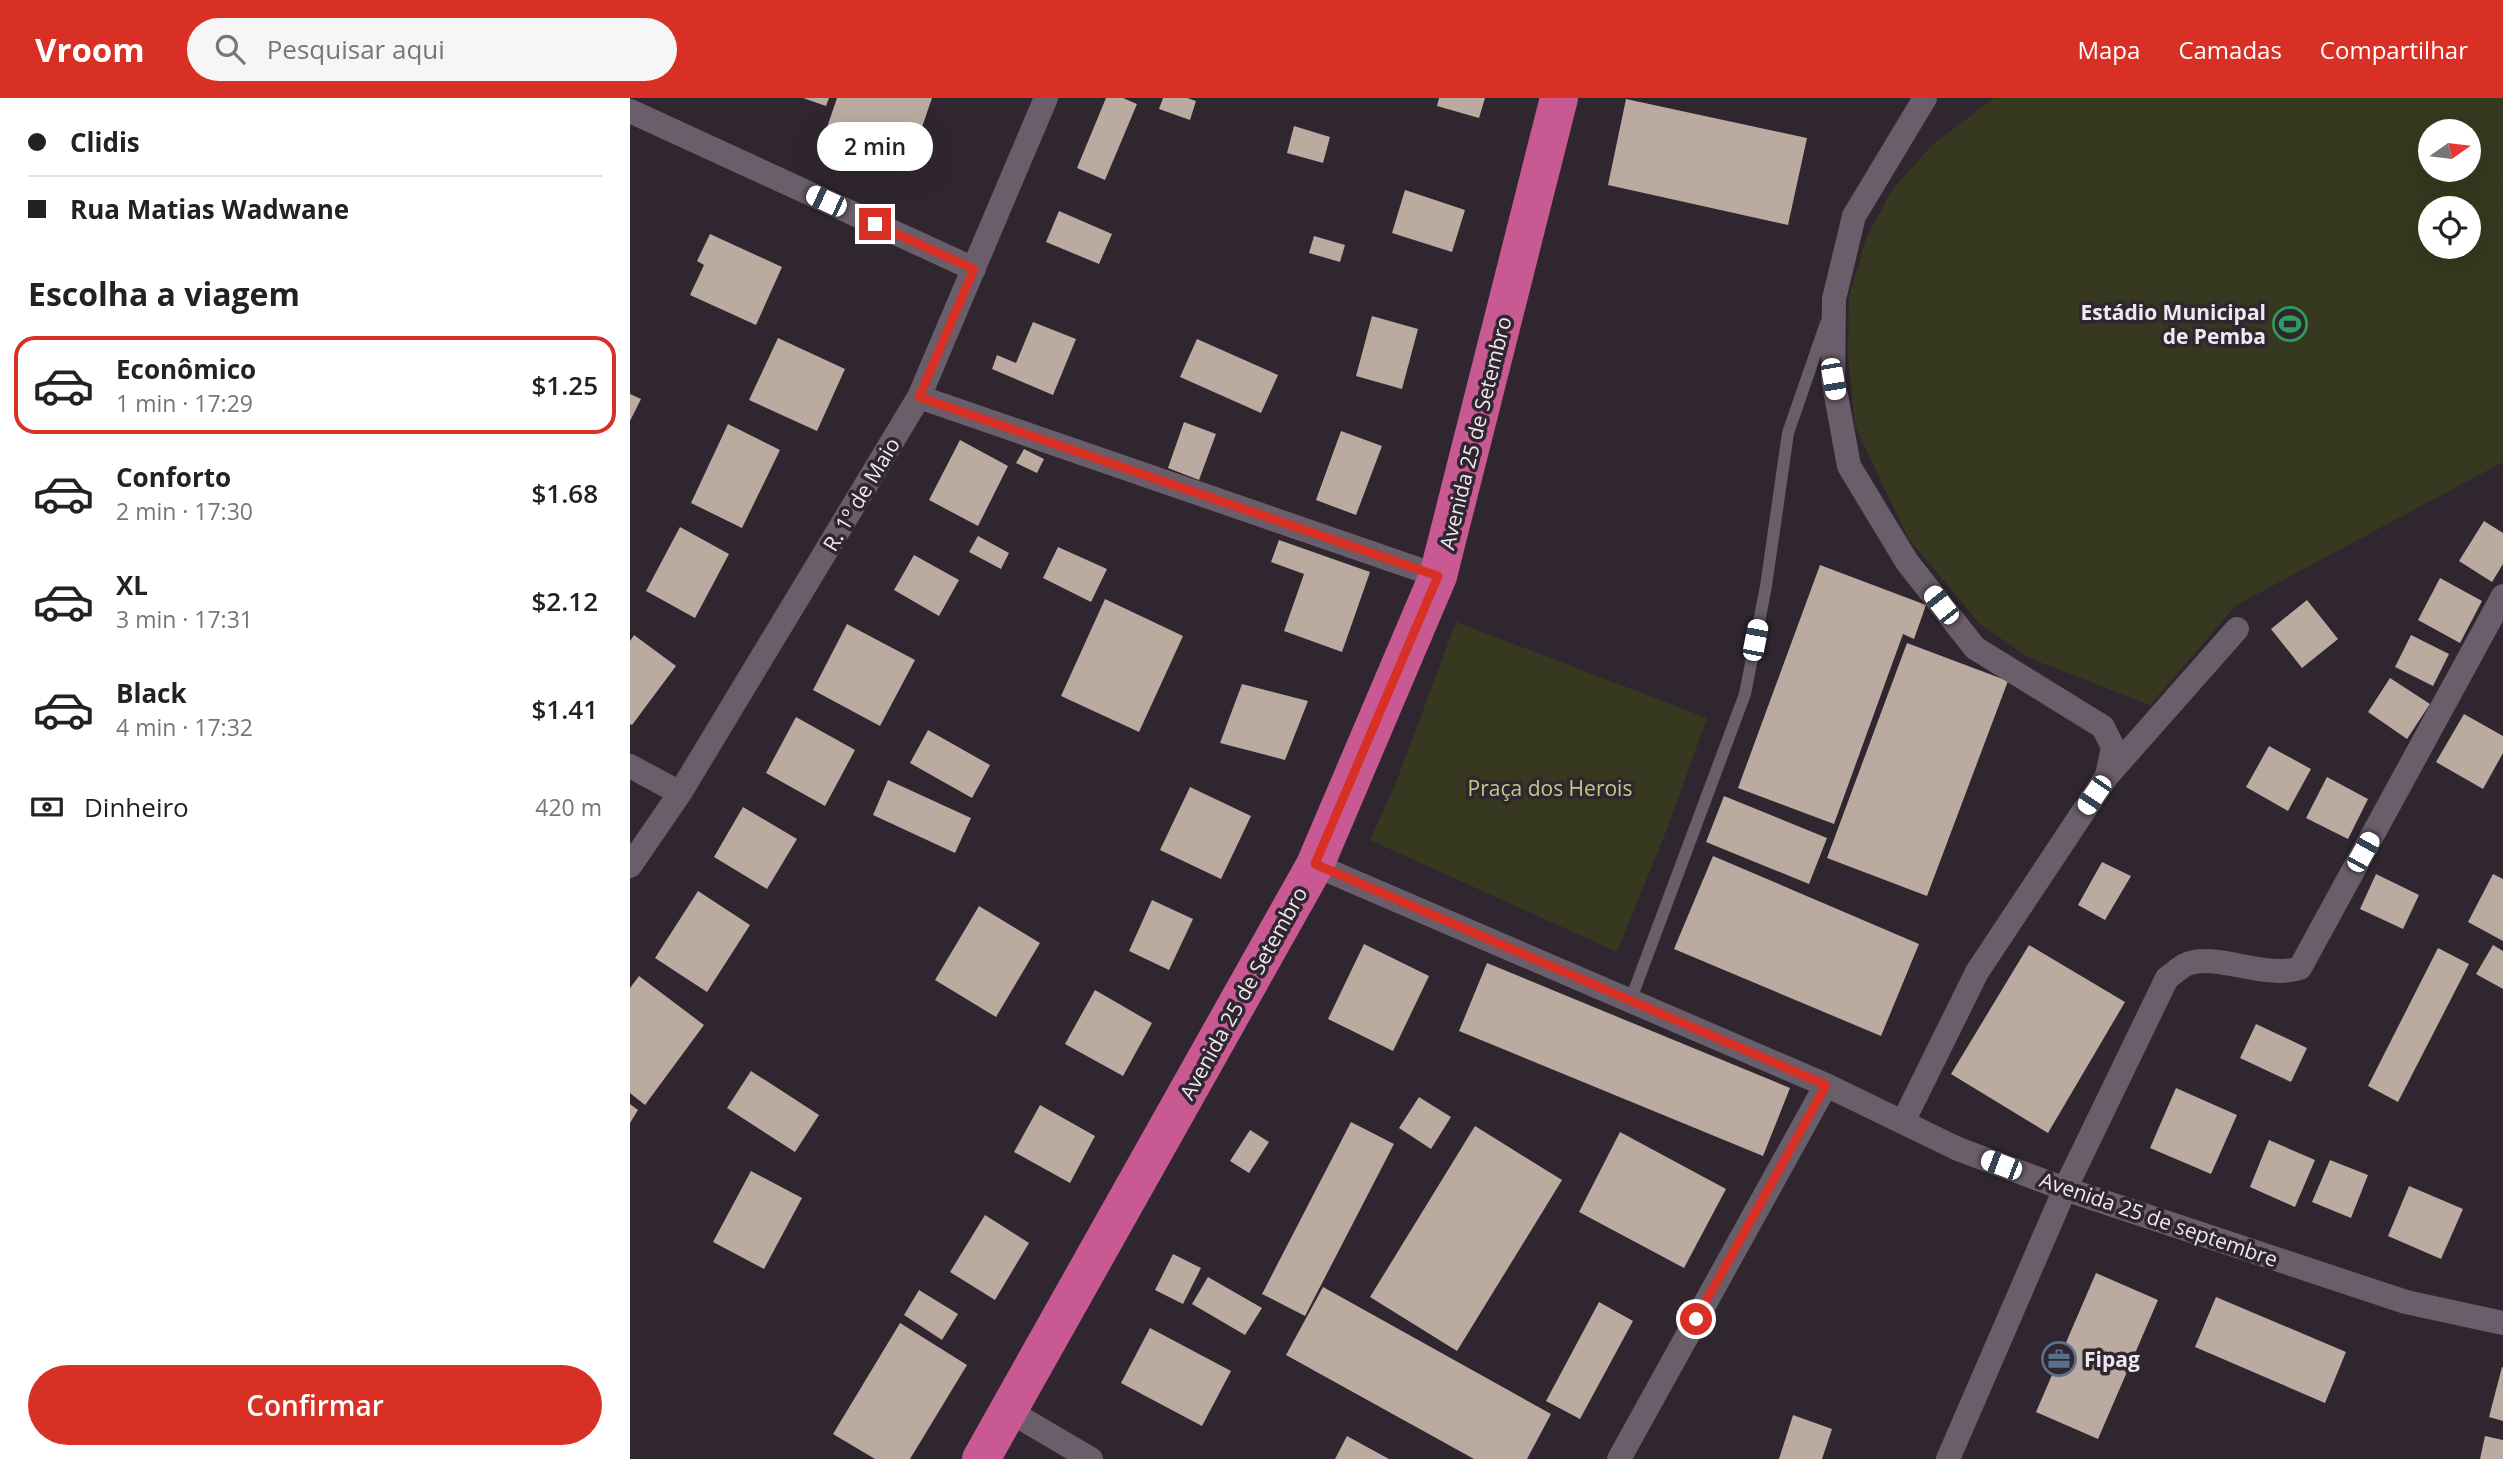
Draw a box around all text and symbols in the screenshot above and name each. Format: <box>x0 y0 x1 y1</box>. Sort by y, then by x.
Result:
search box <box>187 18 677 81</box>
text: Vroom <box>35 27 145 72</box>
icon: search <box>211 30 249 68</box>
text: Pesquisar aqui <box>267 31 445 67</box>
text: Mapa <box>2077 33 2140 66</box>
text: Camadas <box>2178 33 2282 66</box>
text: Compartilhar <box>2320 33 2468 66</box>
north arrow <box>2418 119 2482 182</box>
map controls <box>2418 119 2481 259</box>
callout: 2 min <box>817 122 933 172</box>
text: Clidis <box>70 124 140 160</box>
text: 2 min <box>844 130 906 162</box>
car <box>803 183 850 219</box>
text: Rua Matias Wadwane <box>70 191 349 227</box>
button: locate <box>2418 196 2481 259</box>
route end <box>859 208 891 240</box>
text: Escolha a viagem <box>28 272 300 315</box>
place label: Estádio Municipal de Pemba <box>2080 298 2266 350</box>
sports icon: Estádio Municipal de Pemba <box>2271 305 2309 343</box>
street label: Avenida 25 de Setembro <box>1432 313 1518 553</box>
text: Econômico <box>116 351 256 387</box>
icon: car <box>32 354 95 417</box>
car <box>1820 356 1847 402</box>
text: $1.25 <box>531 367 598 403</box>
text: 1 min · 17:29 <box>116 387 253 419</box>
street label: R. 1º de Maio <box>816 432 906 556</box>
text: Conforto <box>116 459 231 495</box>
icon: car <box>32 462 95 525</box>
text: $1.68 <box>531 475 598 511</box>
text: 2 min · 17:30 <box>116 495 253 527</box>
text: XL <box>116 567 148 603</box>
icon: car <box>32 570 95 633</box>
car <box>1920 582 1963 628</box>
text: $2.12 <box>531 583 598 619</box>
text: 3 min · 17:31 <box>116 603 253 635</box>
car <box>1741 617 1770 663</box>
text: Black <box>116 675 187 711</box>
icon: car <box>32 678 95 741</box>
text: $1.41 <box>531 691 598 727</box>
text: 4 min · 17:32 <box>116 711 253 743</box>
car <box>2074 772 2115 818</box>
park label: Praça dos Herois <box>1468 774 1632 802</box>
icon: cash <box>28 788 66 826</box>
text: Dinheiro <box>84 789 189 825</box>
text: 420 m <box>535 791 602 823</box>
car <box>2344 829 2383 875</box>
street label: Avenida 25 de Setembro <box>1173 882 1313 1104</box>
car <box>1978 1148 2025 1182</box>
street label: Avenida 25 de septembre <box>2036 1165 2282 1273</box>
route start <box>1680 1303 1712 1335</box>
office icon: Fipag <box>2040 1340 2078 1378</box>
place label: Fipag <box>2084 1345 2140 1373</box>
button: Confirmar <box>28 1365 602 1445</box>

